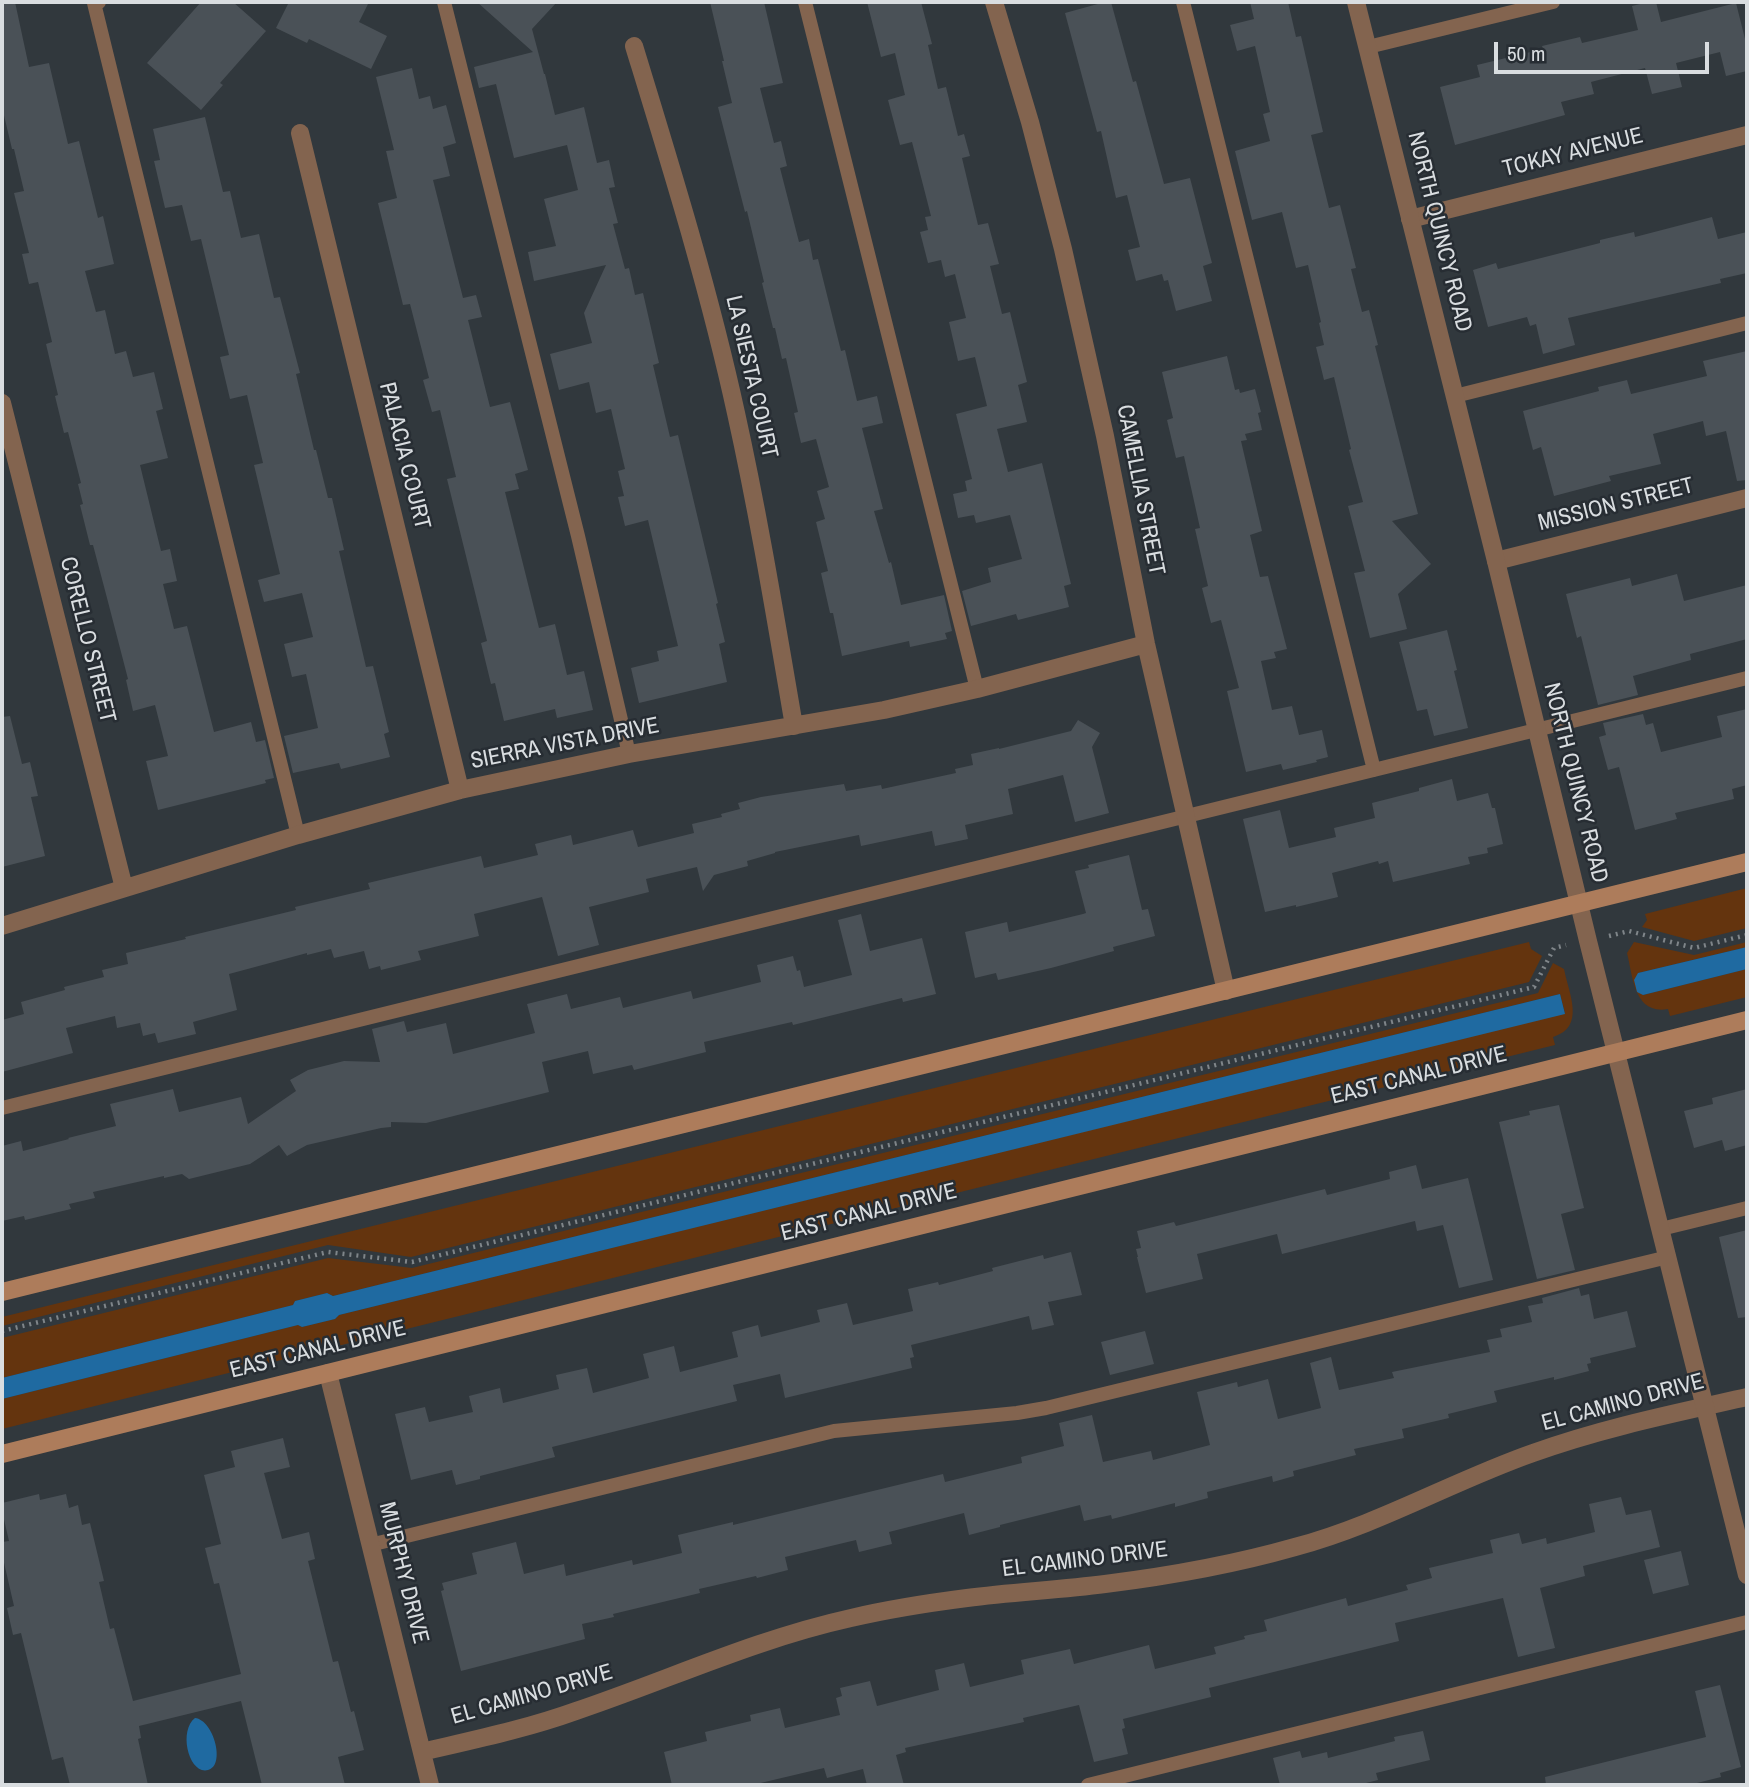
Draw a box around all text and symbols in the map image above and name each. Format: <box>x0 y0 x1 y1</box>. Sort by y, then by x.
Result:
scale bar <box>1497 28 1712 72</box>
text: 50 m <box>1507 39 1545 68</box>
street label: TOKAY AVENUE <box>1500 122 1646 184</box>
street label: NORTH QUINCY ROAD <box>1401 129 1477 335</box>
street label: LA SIESTA COURT <box>719 293 783 461</box>
street label: PALACIA COURT <box>372 380 436 532</box>
street label: CAMELLIA STREET <box>1110 402 1170 578</box>
street label: MISSION STREET <box>1535 472 1697 538</box>
street label: CORELLO STREET <box>53 554 121 726</box>
street label: NORTH QUINCY ROAD <box>1537 680 1613 886</box>
street label: SIERRA VISTA DRIVE <box>468 712 662 776</box>
street label: EAST CANAL DRIVE <box>1328 1041 1510 1111</box>
street label: EAST CANAL DRIVE <box>778 1178 960 1248</box>
street label: EAST CANAL DRIVE <box>227 1315 409 1385</box>
street label: EL CAMINO DRIVE <box>1539 1368 1707 1438</box>
street label: MURPHY DRIVE <box>372 1500 434 1646</box>
street label: EL CAMINO DRIVE <box>1001 1536 1169 1584</box>
street label: EL CAMINO DRIVE <box>448 1659 616 1731</box>

